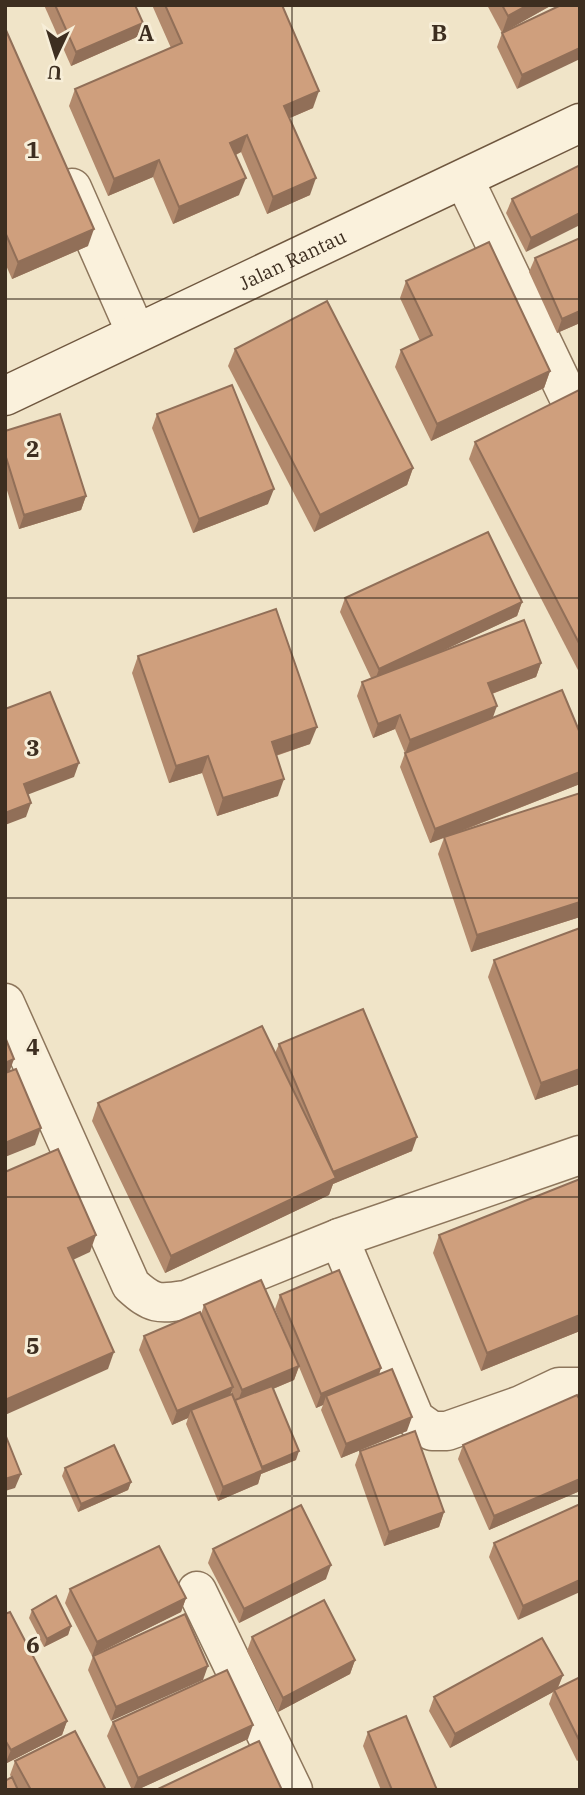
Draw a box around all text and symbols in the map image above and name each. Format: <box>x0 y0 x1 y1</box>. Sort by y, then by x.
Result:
text: A <box>138 17 154 47</box>
text: B <box>431 17 447 47</box>
north arrow <box>21 21 91 91</box>
text: U <box>47 60 63 85</box>
text: 1 <box>26 134 40 164</box>
street label: Jalan Rantau <box>235 224 350 295</box>
text: 2 <box>26 433 40 463</box>
text: 3 <box>26 732 40 762</box>
text: 4 <box>26 1031 40 1061</box>
text: 5 <box>26 1330 40 1360</box>
text: 6 <box>26 1629 40 1659</box>

